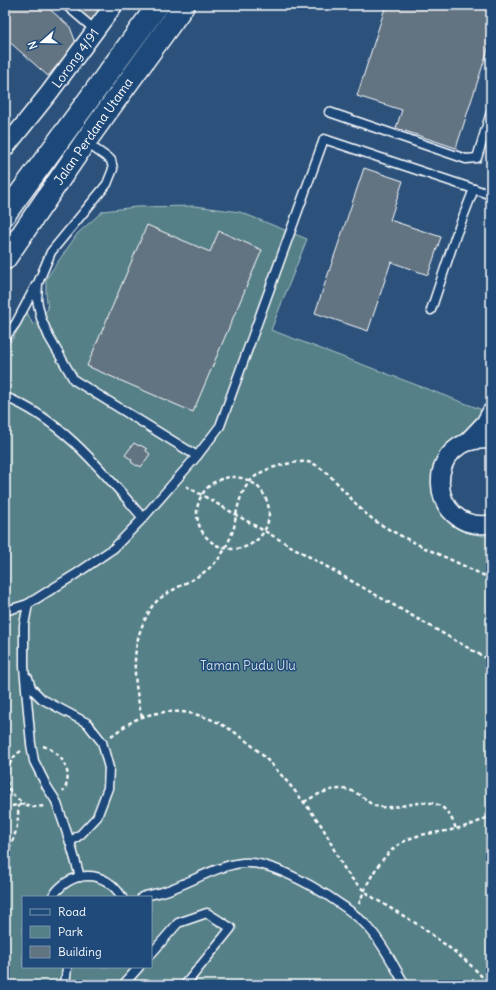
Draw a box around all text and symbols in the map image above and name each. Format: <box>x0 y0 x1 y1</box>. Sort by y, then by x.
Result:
north arrow <box>22 22 62 62</box>
street label: Lorong 4/91 <box>48 25 103 91</box>
text: N <box>25 39 40 51</box>
street label: Jalan Perdana Utama <box>50 74 137 188</box>
park label: Taman Pudu Ulu <box>200 657 296 674</box>
legend <box>22 896 152 968</box>
text: Road <box>58 904 86 919</box>
text: Park <box>58 924 83 939</box>
text: Building <box>58 944 102 959</box>

